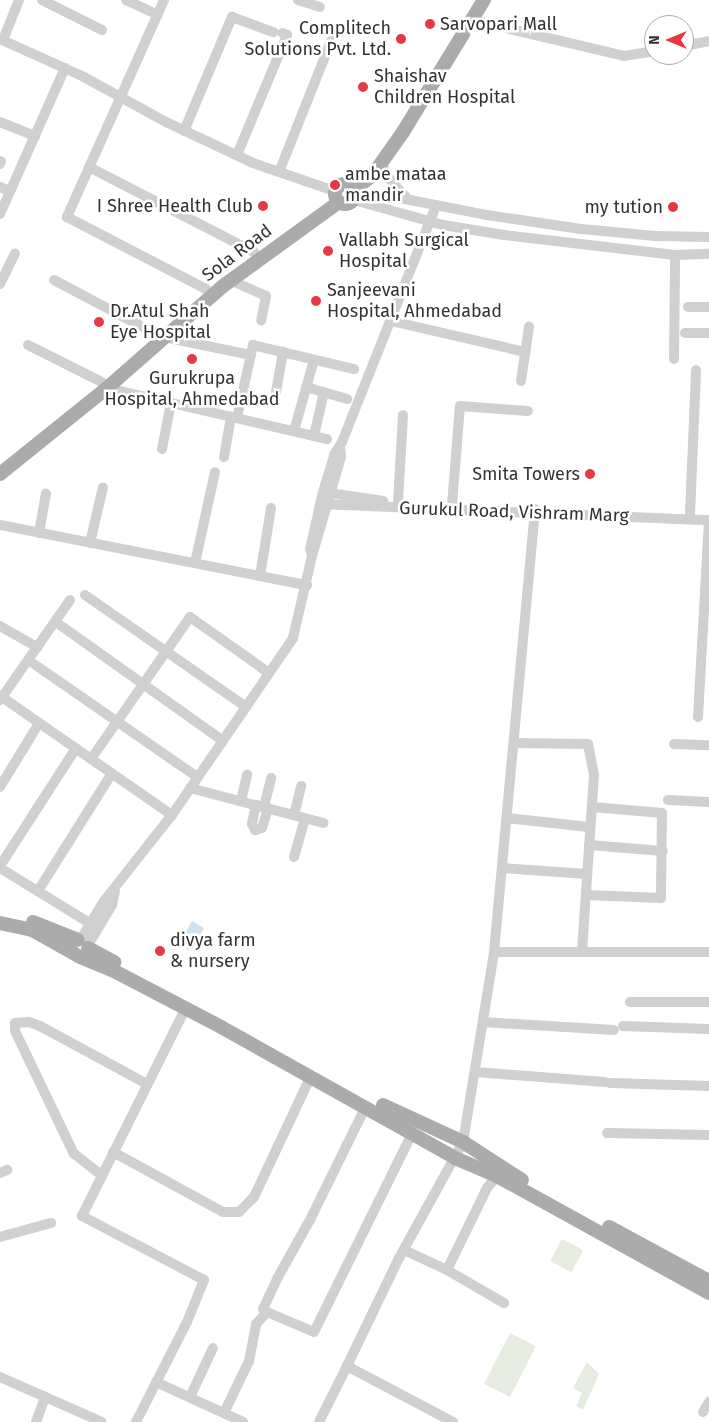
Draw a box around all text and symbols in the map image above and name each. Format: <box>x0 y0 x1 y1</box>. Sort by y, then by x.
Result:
place label: Sarvopari Mall <box>440 13 557 35</box>
north arrow <box>644 15 694 65</box>
place label: Complitech Solutions Pvt. Ltd. <box>244 18 391 60</box>
marker: Sarvopari Mall <box>424 18 436 30</box>
marker: Complitech Solutions Pvt. Ltd. <box>395 33 407 45</box>
text: N <box>646 35 663 45</box>
place label: Shaishav Children Hospital <box>374 66 515 108</box>
marker: Shaishav Children Hospital <box>356 80 370 94</box>
place label: ambe mataa mandir <box>345 164 447 206</box>
marker: ambe mataa mandir <box>329 179 341 191</box>
place label: I Shree Health Club <box>97 195 253 217</box>
place label: my tution <box>584 196 663 218</box>
marker: I Shree Health Club <box>257 200 269 212</box>
marker: my tution <box>667 201 679 213</box>
street label: Sola Road <box>198 220 276 286</box>
place label: Vallabh Surgical Hospital <box>339 230 469 272</box>
marker: Vallabh Surgical Hospital <box>321 244 335 258</box>
place label: Sanjeevani Hospital, Ahmedabad <box>327 280 502 322</box>
marker: Sanjeevani Hospital, Ahmedabad <box>309 294 323 308</box>
place label: Dr.Atul Shah Eye Hospital <box>110 301 211 344</box>
marker: Dr.Atul Shah Eye Hospital <box>92 315 106 329</box>
marker: Gurukrupa Hospital, Ahmedabad <box>185 352 199 366</box>
place label: Gurukrupa Hospital, Ahmedabad <box>104 368 280 410</box>
place label: Smita Towers <box>472 463 580 485</box>
marker: Smita Towers <box>584 468 596 480</box>
street label: Gurukul Road, Vishram Marg <box>399 497 629 527</box>
place label: divya farm & nursery <box>170 930 256 972</box>
marker: divya farm & nursery <box>154 945 166 957</box>

